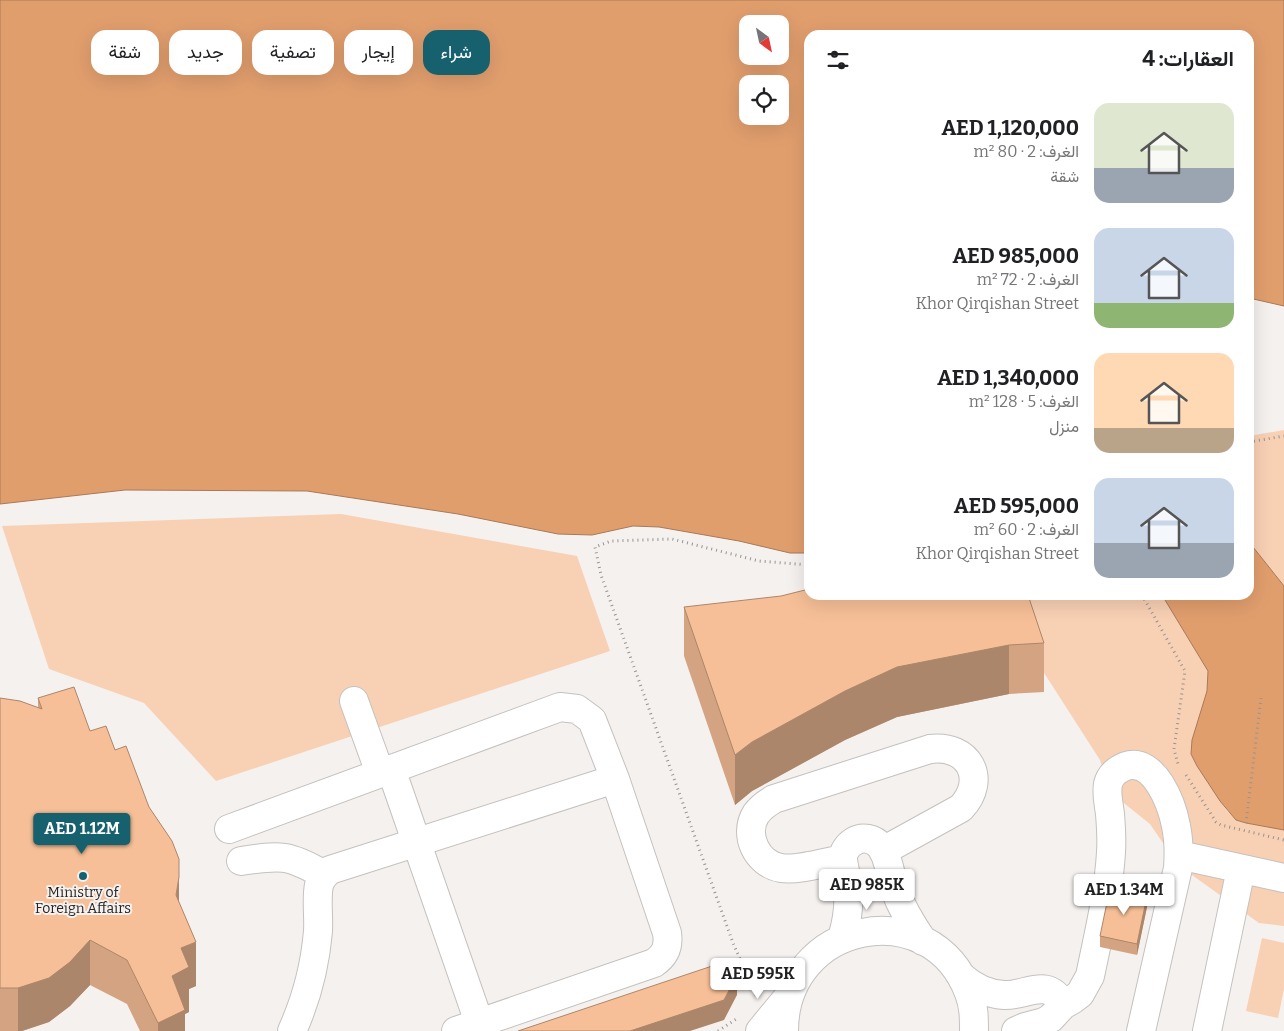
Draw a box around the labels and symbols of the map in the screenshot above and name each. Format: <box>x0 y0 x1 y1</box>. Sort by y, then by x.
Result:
north arrow <box>739 15 789 65</box>
pin: AED 1.12M <box>25 812 139 855</box>
pin: AED 985K <box>815 868 919 911</box>
marker: Ministry of Foreign Affairs <box>77 870 89 882</box>
pin: AED 1.34M <box>1067 874 1181 916</box>
place label: Ministry of Foreign Affairs <box>35 884 131 917</box>
pin: AED 595K <box>706 958 810 1000</box>

